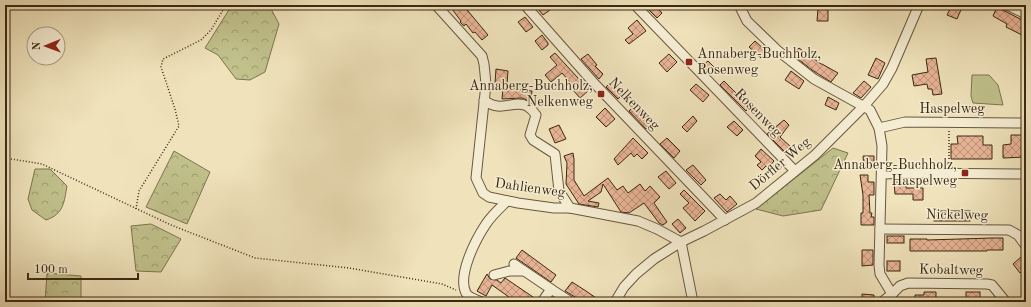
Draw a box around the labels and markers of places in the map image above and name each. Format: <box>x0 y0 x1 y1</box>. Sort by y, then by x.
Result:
place label: Annaberg-Buchholz, Rosenweg <box>697 47 821 77</box>
marker: Annaberg-Buchholz, Rosenweg <box>684 57 694 67</box>
place label: Annaberg-Buchholz, Nelkenweg <box>469 79 593 109</box>
marker: Annaberg-Buchholz, Nelkenweg <box>596 89 606 99</box>
place label: Annaberg-Buchholz, Haspelweg <box>833 158 957 188</box>
marker: Annaberg-Buchholz, Haspelweg <box>960 168 970 178</box>

